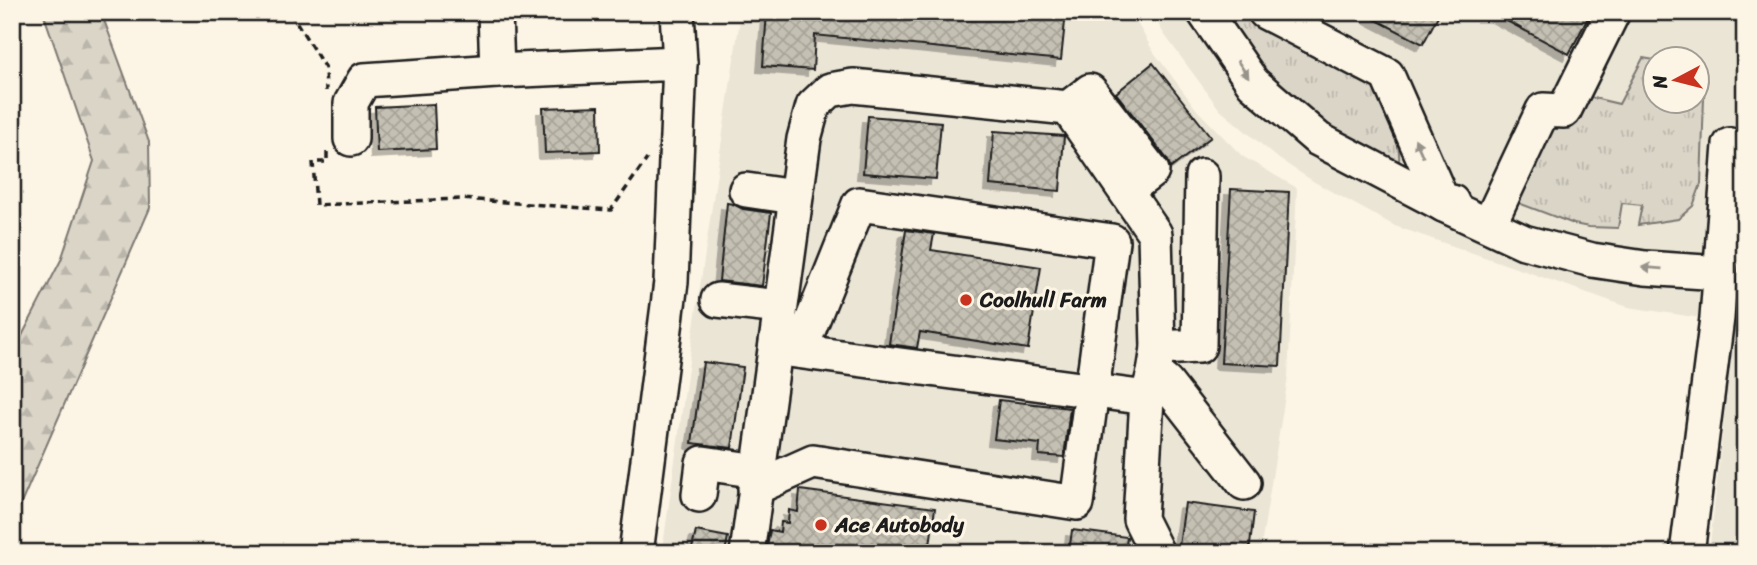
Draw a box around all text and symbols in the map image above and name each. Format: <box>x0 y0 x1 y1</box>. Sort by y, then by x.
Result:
north arrow <box>1642 46 1712 116</box>
one-way arrow <box>1236 59 1249 78</box>
text: N <box>1642 73 1677 92</box>
one-way arrow <box>1413 138 1425 158</box>
one-way arrow <box>1641 262 1663 273</box>
place label: Coolhull Farm <box>979 281 1107 319</box>
marker: Coolhull Farm <box>958 292 974 308</box>
place label: Ace Autobody <box>834 506 965 544</box>
marker: Ace Autobody <box>813 517 829 533</box>

